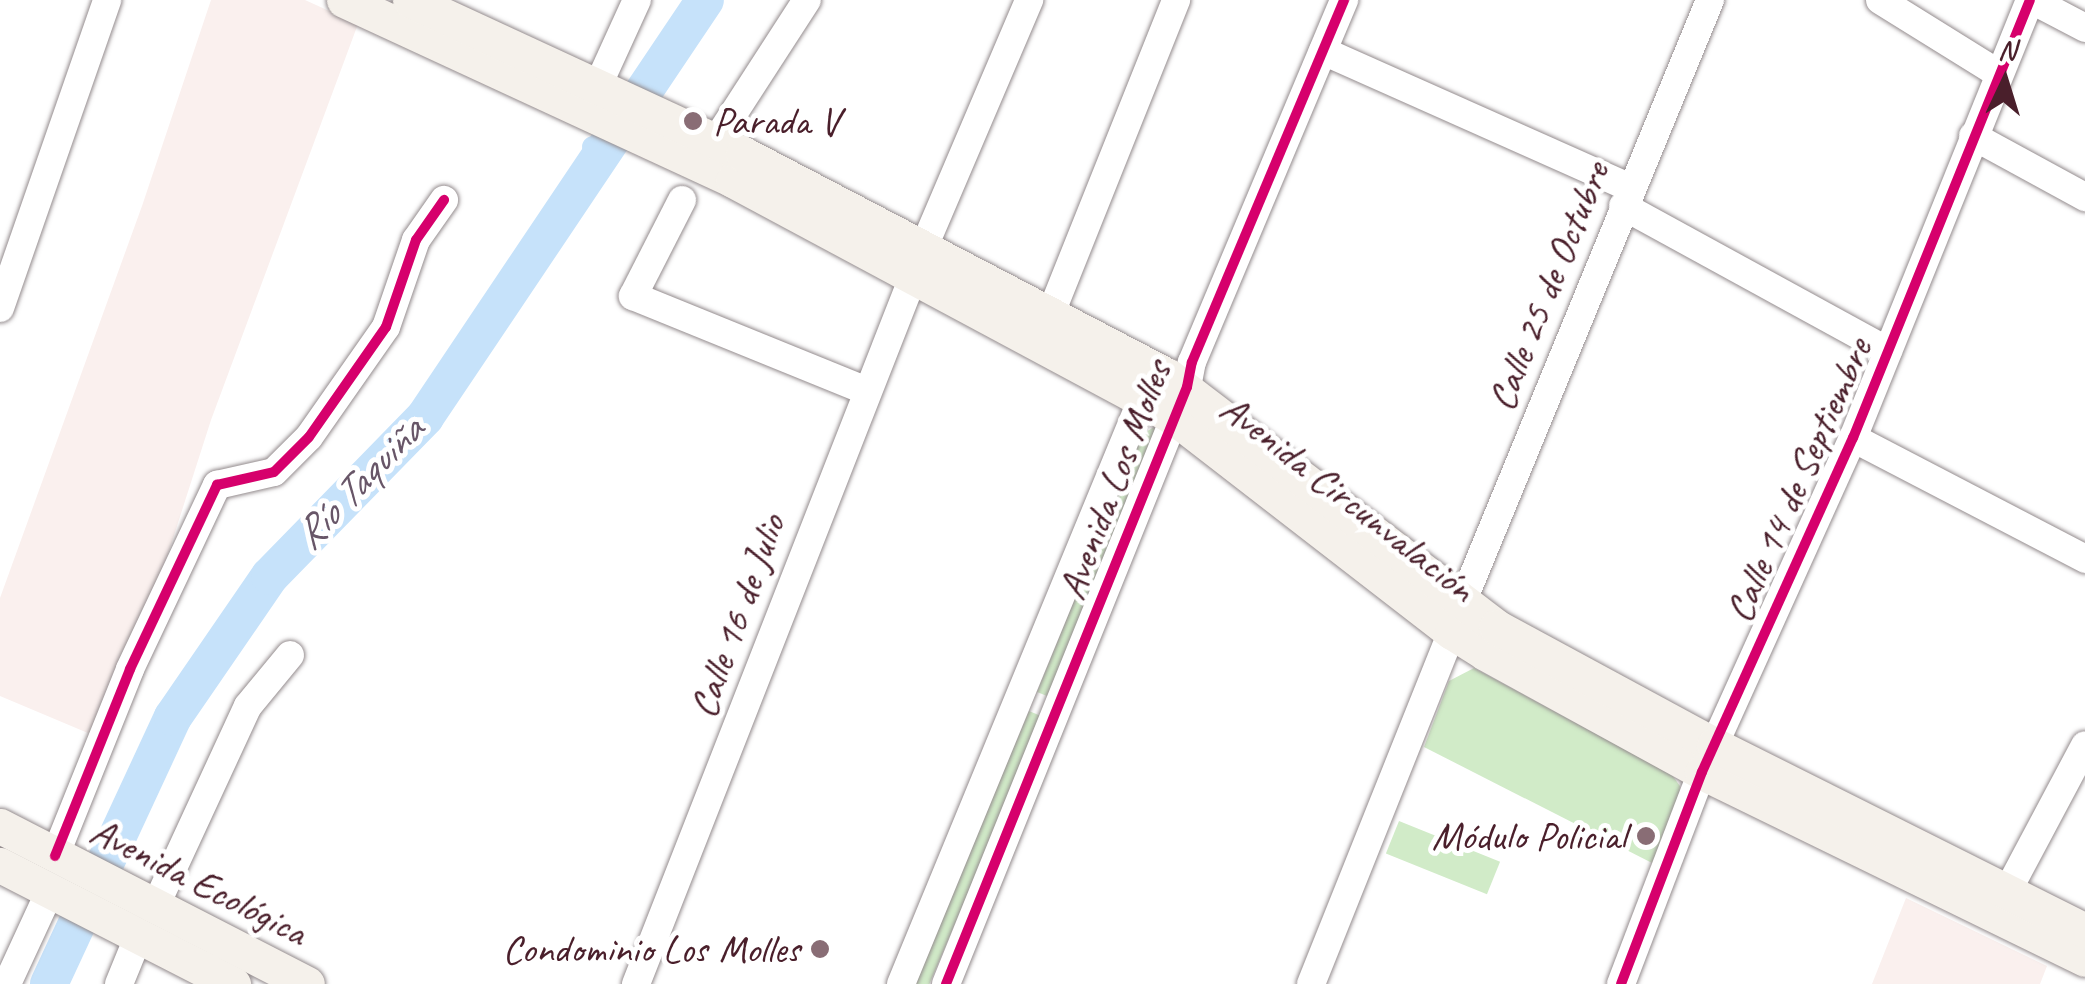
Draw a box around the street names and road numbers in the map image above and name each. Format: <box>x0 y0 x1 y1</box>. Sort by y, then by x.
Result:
street label: Calle 25 de Octubre <box>1476 155 1620 417</box>
street label: Calle 14 de Septiembre <box>1714 331 1882 629</box>
street label: Avenida Los Molles <box>1047 354 1181 606</box>
street label: Avenida Circunvalación <box>1211 384 1485 612</box>
street label: Calle 16 de Julio <box>678 508 796 724</box>
street label: Avenida Ecológica <box>83 806 315 956</box>

